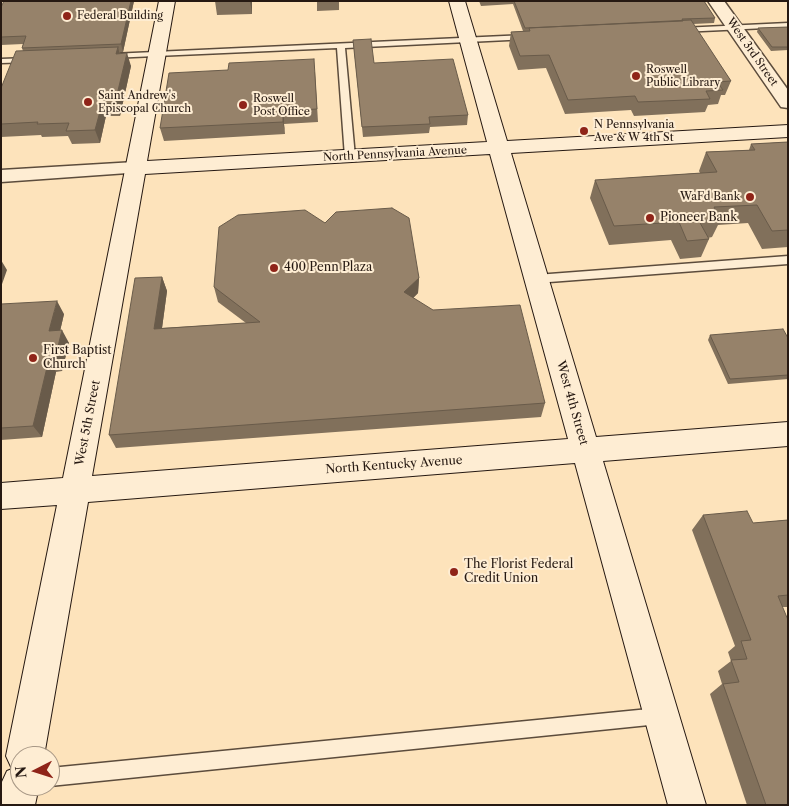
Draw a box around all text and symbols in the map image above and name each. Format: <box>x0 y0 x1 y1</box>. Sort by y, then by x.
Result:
place label: Federal Building <box>77 9 163 23</box>
marker: Federal Building <box>61 10 73 22</box>
street label: West 3rd Street <box>724 15 780 89</box>
place label: Roswell Public Library <box>646 63 720 89</box>
marker: Roswell Public Library <box>630 70 642 82</box>
place label: Saint Andrew's Episcopal Church <box>98 89 191 115</box>
place label: Roswell Post Office <box>253 92 310 118</box>
marker: Saint Andrew's Episcopal Church <box>82 96 94 108</box>
marker: Roswell Post Office <box>237 99 249 111</box>
place label: N Pennsylvania Ave & W 4th St <box>594 118 674 144</box>
marker: N Pennsylvania Ave & W 4th St <box>578 125 590 137</box>
street label: North Pennsylvania Avenue <box>323 144 467 164</box>
place label: WaFd Bank <box>680 190 740 204</box>
marker: WaFd Bank <box>744 191 756 203</box>
place label: Pioneer Bank <box>660 211 737 225</box>
marker: Pioneer Bank <box>644 212 656 224</box>
place label: 400 Penn Plaza <box>284 261 372 275</box>
marker: 400 Penn Plaza <box>268 262 280 274</box>
place label: First Baptist Church <box>43 344 111 372</box>
marker: First Baptist Church <box>27 352 39 364</box>
street label: West 4th Street <box>553 359 591 447</box>
street label: West 5th Street <box>73 379 103 467</box>
street label: North Kentucky Avenue <box>325 453 463 477</box>
place label: The Florist Federal Credit Union <box>464 558 573 586</box>
marker: The Florist Federal Credit Union <box>448 566 460 578</box>
north arrow <box>10 746 60 796</box>
text: N <box>12 765 31 779</box>

